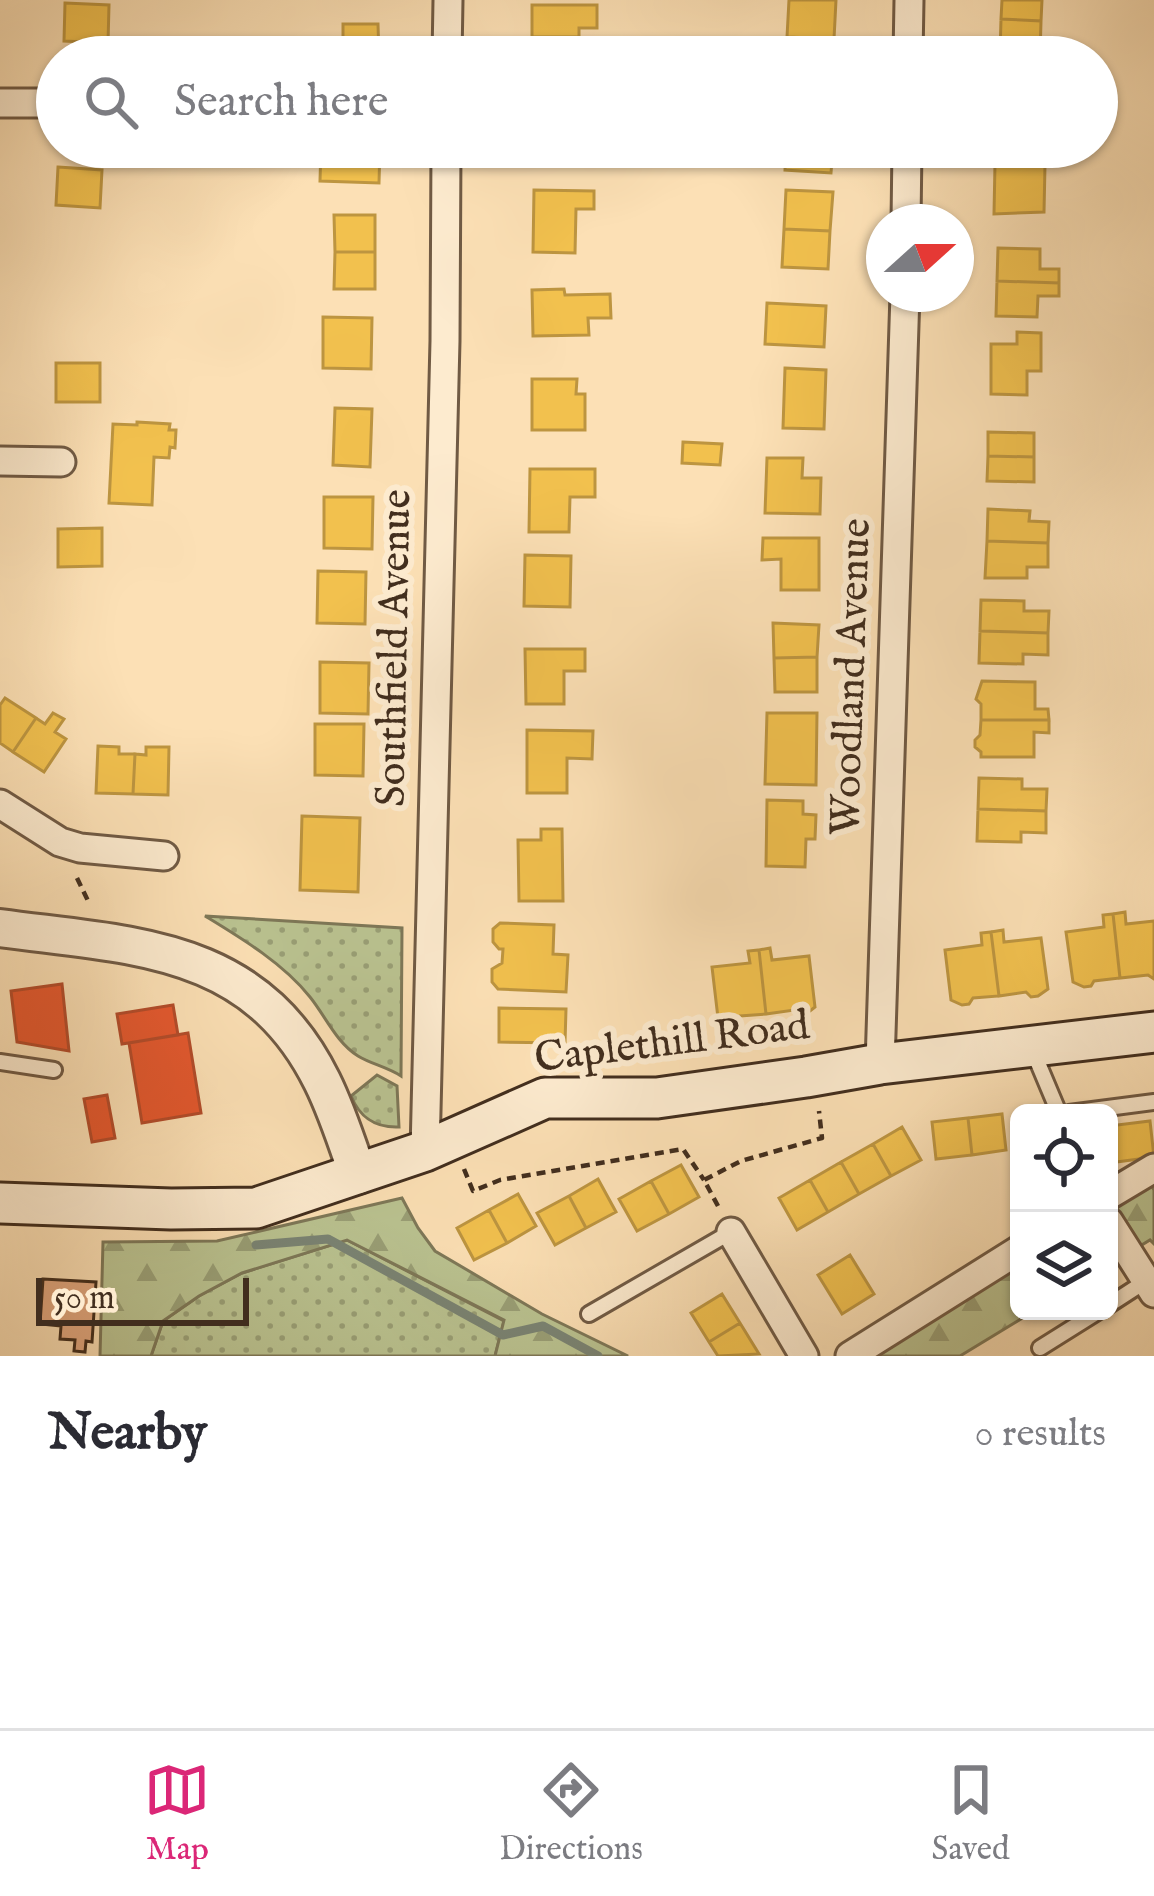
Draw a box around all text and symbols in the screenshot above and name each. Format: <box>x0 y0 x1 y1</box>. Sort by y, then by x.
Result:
search box <box>36 36 1118 168</box>
icon: search <box>78 69 144 135</box>
text: Search here <box>174 74 388 131</box>
north arrow <box>866 204 974 312</box>
street label: Southfield Avenue <box>366 489 424 807</box>
street label: Woodland Avenue <box>820 517 884 837</box>
street label: Caplethill Road <box>532 1000 813 1086</box>
map controls <box>1010 1104 1118 1320</box>
button: locate <box>1010 1104 1118 1212</box>
button: layers <box>1010 1212 1118 1320</box>
scale bar <box>36 1272 249 1325</box>
text: 50 m <box>54 1278 115 1320</box>
text: Nearby <box>48 1402 207 1467</box>
text: 0 results <box>974 1410 1106 1459</box>
tab: Map <box>144 1757 210 1871</box>
tab: Directions <box>499 1757 643 1871</box>
tab: Saved <box>932 1757 1010 1871</box>

